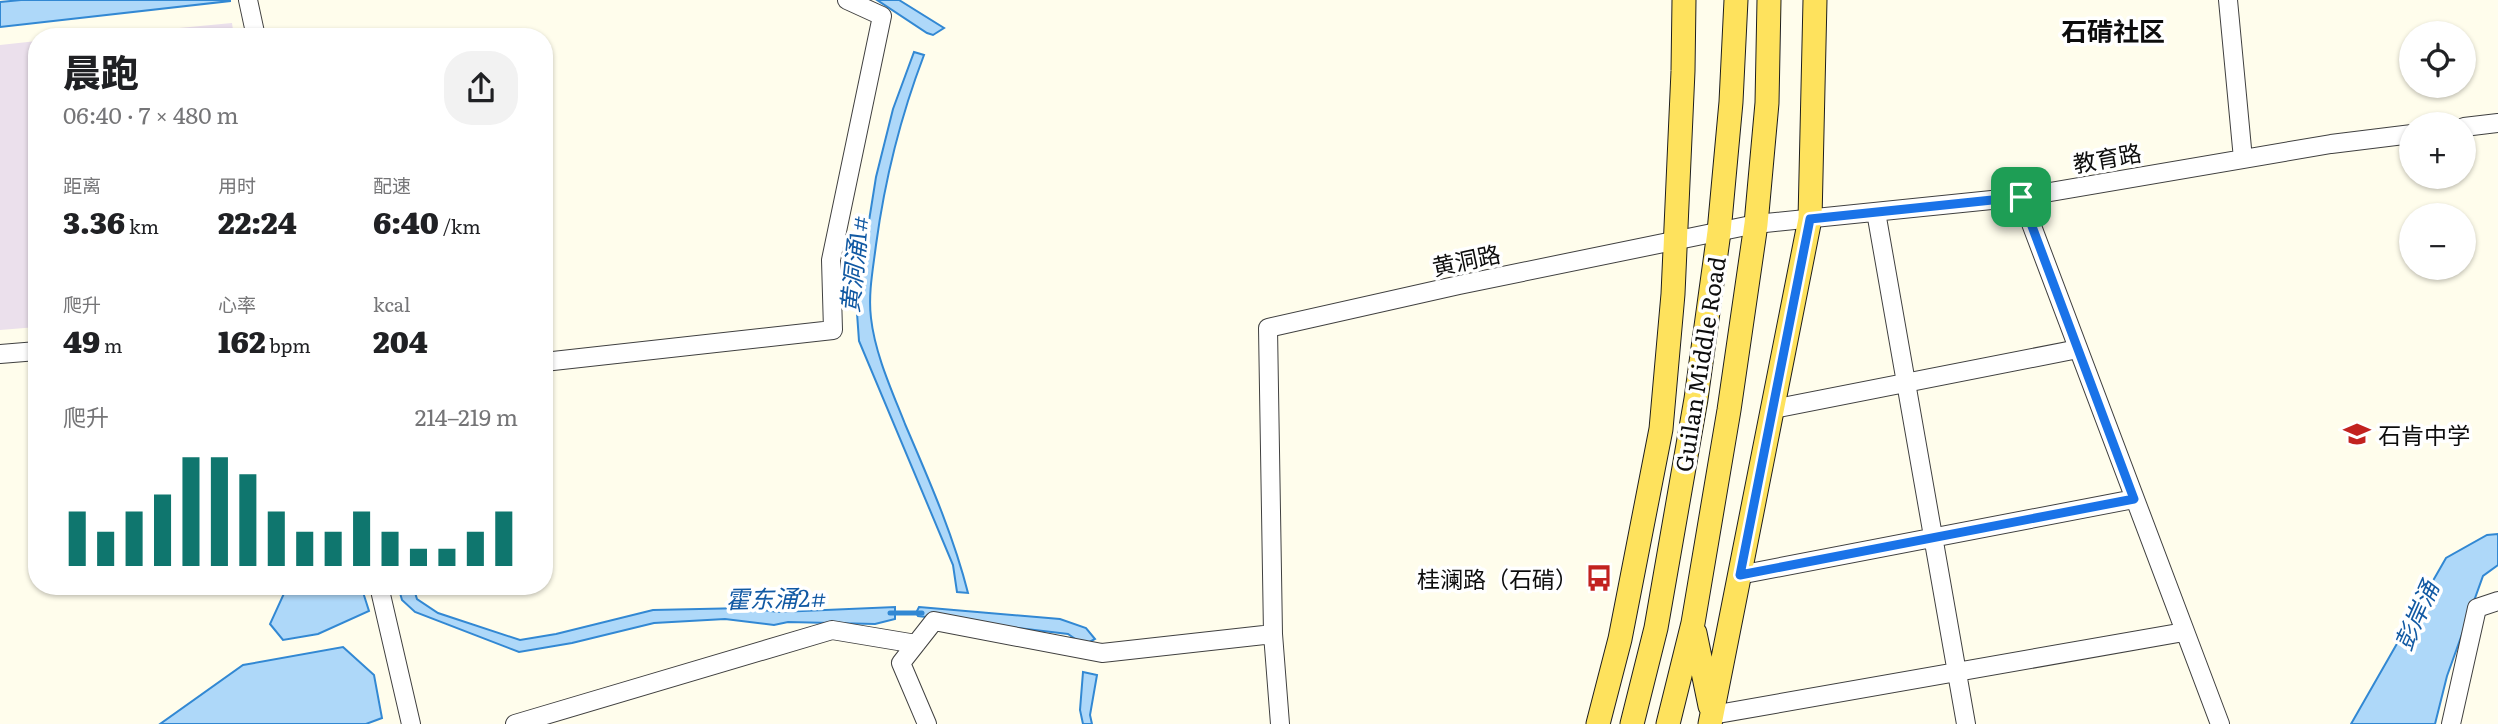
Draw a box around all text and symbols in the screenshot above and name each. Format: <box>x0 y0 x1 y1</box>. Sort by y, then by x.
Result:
district label: 石𬒔社区 <box>2061 10 2165 49</box>
map controls <box>2399 21 2476 280</box>
button: locate <box>2399 21 2476 98</box>
text: 晨跑 <box>63 42 139 99</box>
button: share <box>444 51 518 125</box>
text: 06:40 · 7 × 480 m <box>63 97 238 131</box>
button: + <box>2399 112 2476 189</box>
street label: 教育路 <box>2070 134 2144 180</box>
pin <box>1991 167 2051 227</box>
text: 距离 <box>63 171 101 199</box>
text: 用时 <box>218 171 256 199</box>
text: 配速 <box>373 171 411 199</box>
icon: arrive <box>2002 178 2040 216</box>
text: 3.36 <box>63 199 125 243</box>
text: 22:24 <box>218 199 297 243</box>
text: 6:40 <box>373 199 439 243</box>
button: − <box>2399 203 2476 280</box>
text: km <box>125 212 159 240</box>
text: /km <box>439 212 481 240</box>
water label: 黄洞涌1# <box>831 214 875 314</box>
street label: 黄洞路 <box>1429 235 1503 283</box>
street label: Guilan Middle Road <box>1665 254 1733 474</box>
text: 爬升 <box>63 290 101 318</box>
text: 心率 <box>218 290 256 318</box>
text: kcal <box>373 290 410 318</box>
text: 49 <box>63 318 100 362</box>
text: 162 <box>218 318 266 362</box>
text: 204 <box>373 318 428 362</box>
text: m <box>100 331 122 359</box>
text: bpm <box>266 331 311 359</box>
text: 爬升 <box>63 399 109 433</box>
text: 214–219 m <box>415 399 518 433</box>
place label: 石肯中学 <box>2378 417 2470 451</box>
school or university icon: 石肯中学 <box>2342 419 2372 449</box>
place label: 桂澜路（石𬒔） <box>1417 561 1578 595</box>
bus stop icon: 桂澜路（石𬒔） <box>1584 563 1614 593</box>
water label: 彭岸涌 <box>2384 572 2447 655</box>
water label: 霍东涌2# <box>725 579 827 615</box>

